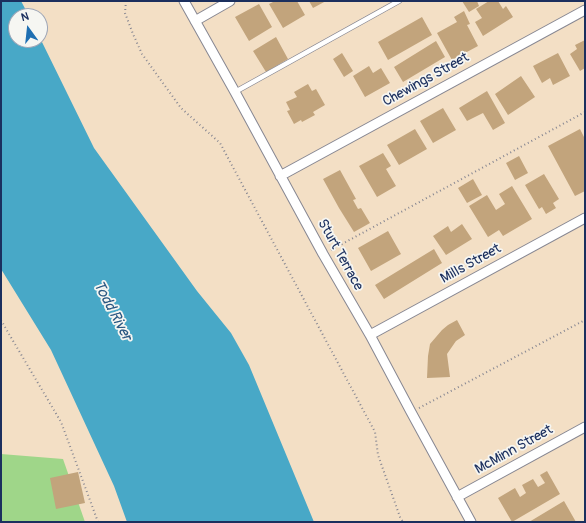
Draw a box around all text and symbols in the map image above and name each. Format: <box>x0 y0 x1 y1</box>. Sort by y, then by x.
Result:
north arrow <box>8 8 48 48</box>
text: N <box>20 10 30 24</box>
street label: Chewings Street <box>380 49 472 111</box>
street label: Sturt Terrace <box>314 216 366 294</box>
street label: Mills Street <box>438 241 504 287</box>
water label: Todd River <box>89 278 135 344</box>
street label: McMinn Street <box>472 422 556 478</box>

